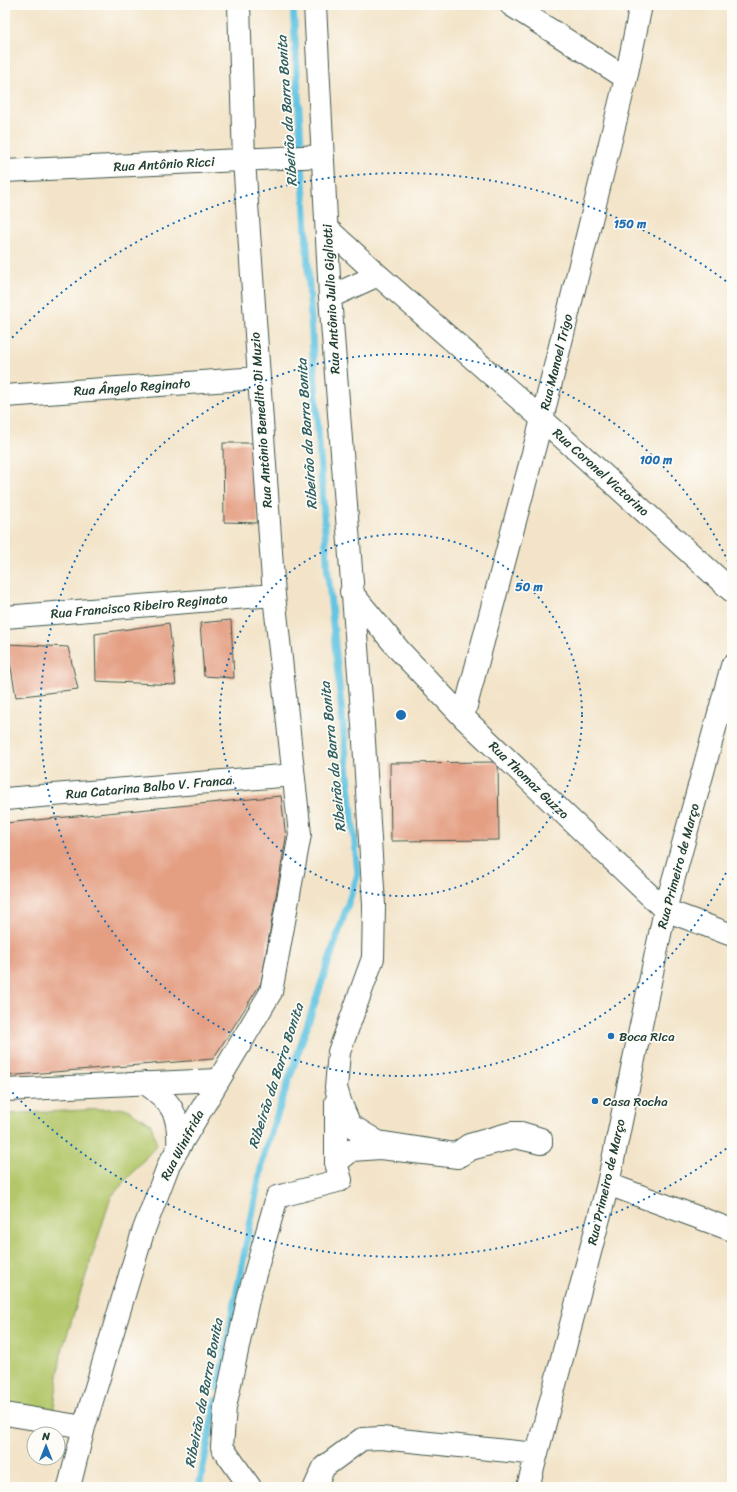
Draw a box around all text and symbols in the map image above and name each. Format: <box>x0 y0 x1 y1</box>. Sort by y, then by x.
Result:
water label: Ribeirão da Barra Bonita <box>269 34 305 187</box>
street label: Rua Antônio Ricci <box>113 150 216 178</box>
text: 150 m <box>614 213 647 235</box>
street label: Rua Antônio Julio Gigliotti <box>316 223 346 375</box>
street label: Rua Manoel Trigo <box>533 311 579 412</box>
street label: Rua Antônio Benedito Di Muzio <box>243 331 279 509</box>
water label: Ribeirão da Barra Bonita <box>289 357 325 510</box>
street label: Rua Ângelo Reginato <box>73 371 192 403</box>
street label: Rua Coronel Victorino <box>547 422 655 522</box>
text: 100 m <box>640 449 673 471</box>
text: 50 m <box>515 576 543 598</box>
street label: Rua Francisco Ribeiro Reginato <box>49 587 229 625</box>
water label: Ribeirão da Barra Bonita <box>313 679 353 834</box>
centre of rings <box>394 708 408 722</box>
street label: Rua Thomaz Guzzo <box>483 735 575 825</box>
street label: Rua Catarina Balbo V. Franca <box>65 768 234 806</box>
street label: Rua Primeiro de Março <box>650 800 706 931</box>
water label: Ribeirão da Barra Bonita <box>241 999 312 1152</box>
place label: Boca Rica <box>619 1025 675 1048</box>
marker: Boca Rica <box>606 1031 616 1041</box>
place label: Casa Rocha <box>603 1090 668 1113</box>
marker: Casa Rocha <box>590 1096 600 1106</box>
street label: Rua Winifrida <box>154 1105 210 1184</box>
street label: Rua Primeiro de Março <box>580 1116 632 1247</box>
water label: Ribeirão da Barra Bonita <box>177 1315 231 1470</box>
north arrow <box>26 1426 66 1466</box>
text: N <box>41 1427 50 1446</box>

